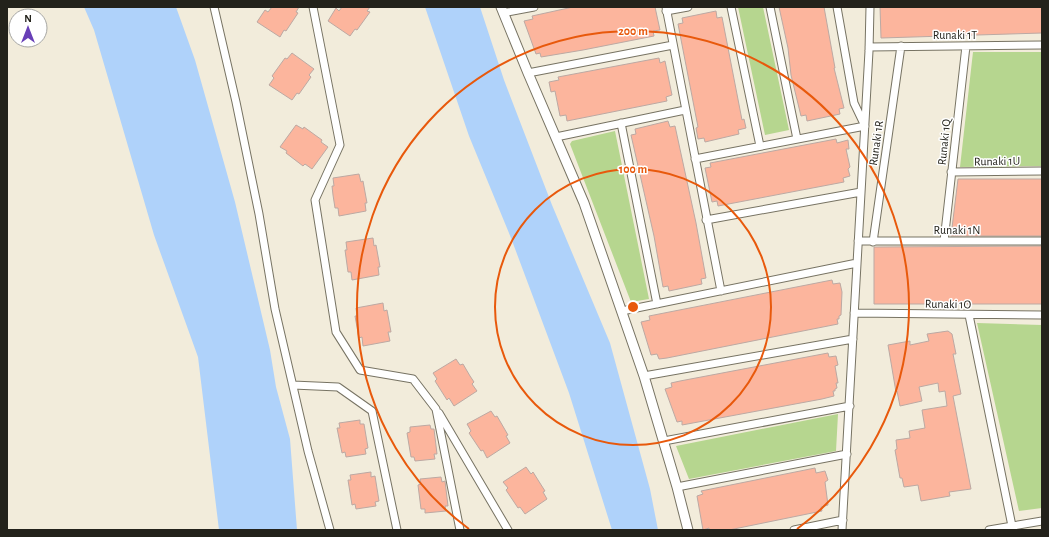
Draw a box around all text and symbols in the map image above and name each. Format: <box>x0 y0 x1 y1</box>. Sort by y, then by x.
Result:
north arrow <box>8 8 48 48</box>
text: N <box>24 13 32 24</box>
text: 200 m <box>618 25 648 37</box>
street label: Runaki 1T <box>933 29 977 41</box>
street label: Runaki 1Q <box>936 117 954 166</box>
street label: Runaki 1R <box>867 119 885 166</box>
street label: Runaki 1U <box>974 155 1020 167</box>
text: 100 m <box>619 163 647 175</box>
street label: Runaki 1N <box>934 224 980 236</box>
street label: Runaki 1O <box>925 298 972 310</box>
centre of rings <box>626 300 640 314</box>

